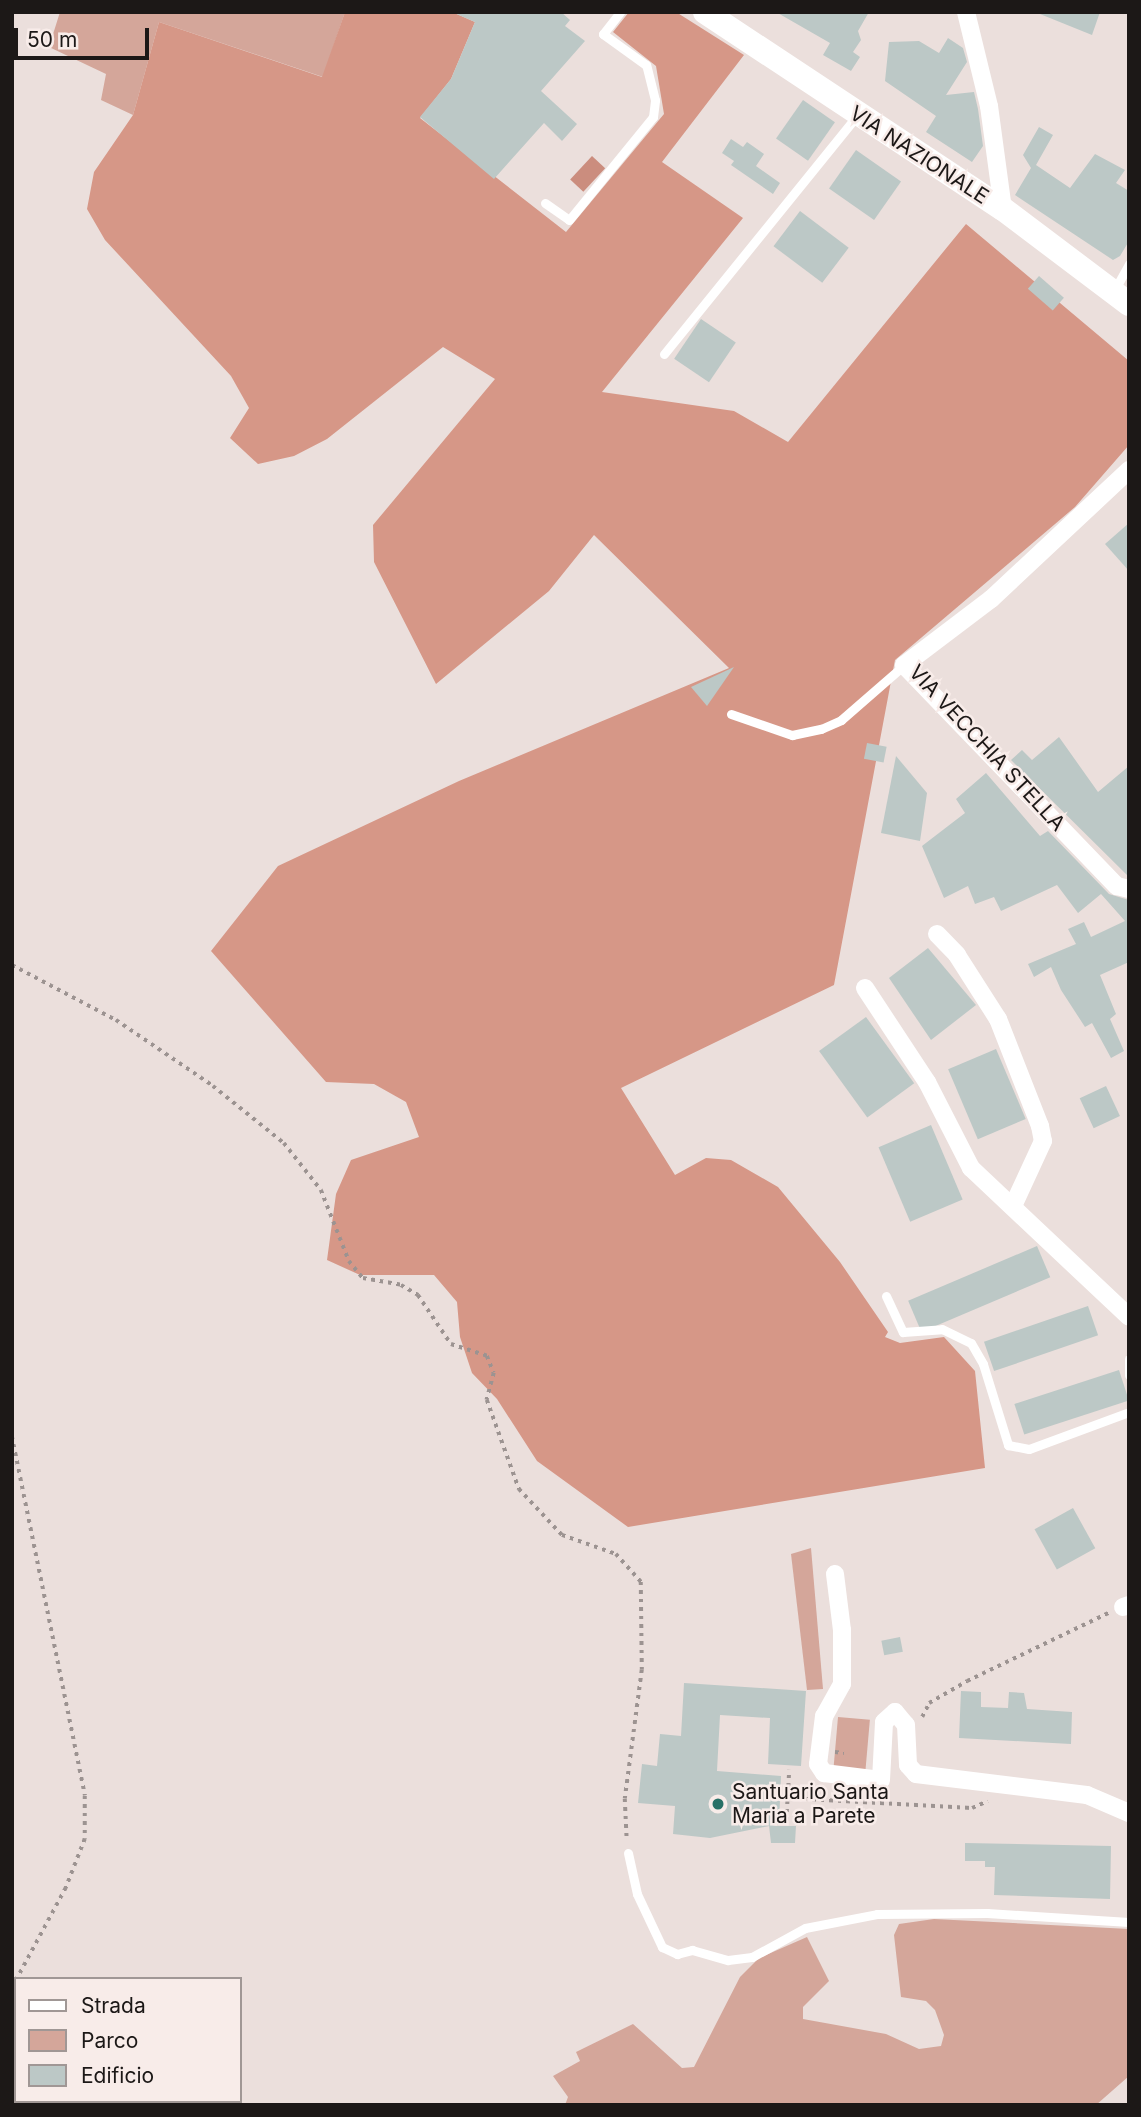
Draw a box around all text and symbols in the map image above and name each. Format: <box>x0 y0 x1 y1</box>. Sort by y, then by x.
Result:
scale bar <box>18 14 152 58</box>
text: 50 m <box>27 27 77 52</box>
street label: VIA NAZIONALE <box>845 101 993 209</box>
street label: VIA VECCHIA STELLA <box>904 660 1070 836</box>
place label: Santuario Santa Maria a Parete <box>732 1779 889 1829</box>
marker: Santuario Santa Maria a Parete <box>710 1796 726 1812</box>
legend <box>14 1977 242 2103</box>
text: Strada <box>81 1993 146 2018</box>
text: Parco <box>81 2028 138 2053</box>
text: Edificio <box>81 2063 154 2088</box>

